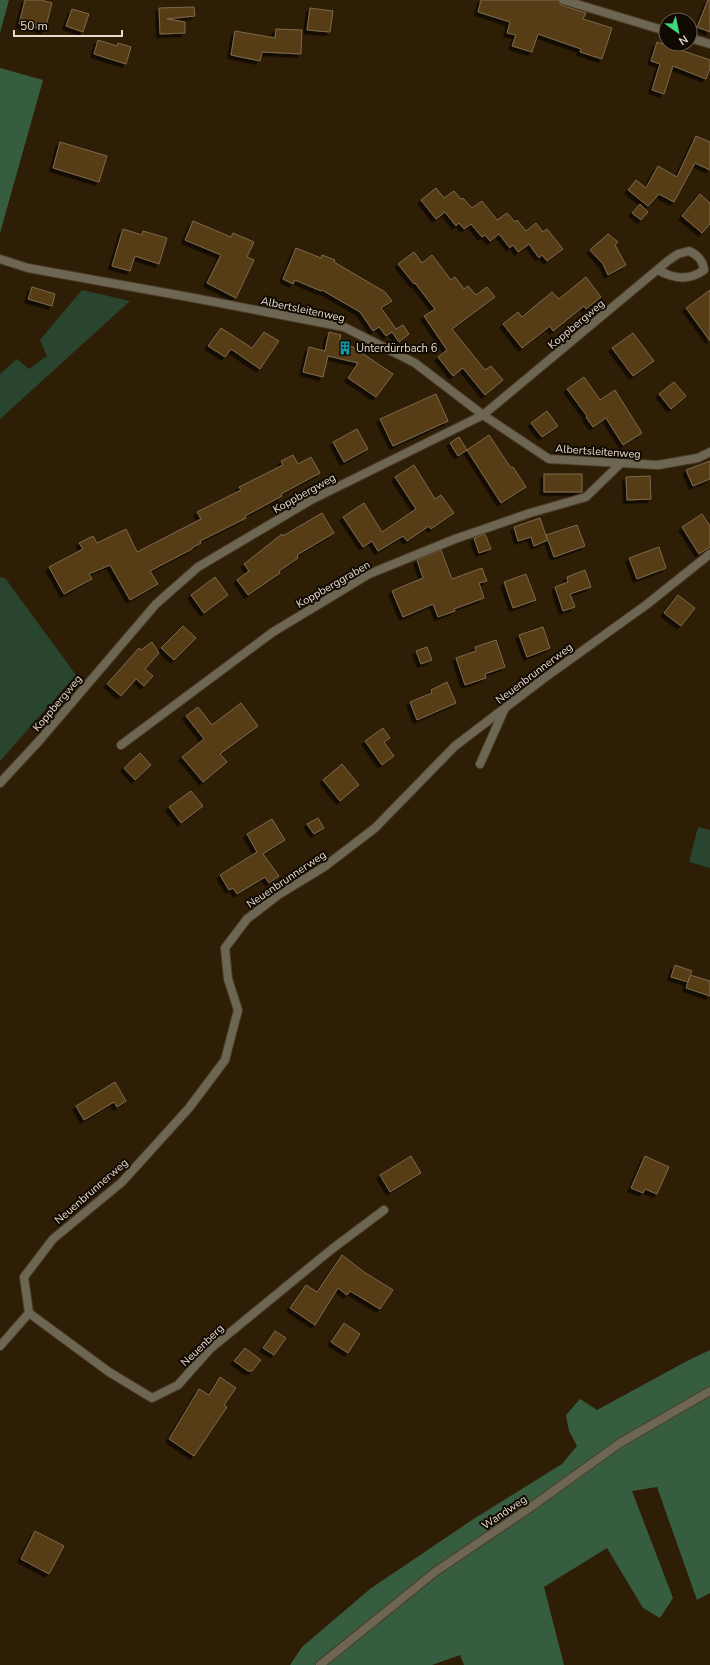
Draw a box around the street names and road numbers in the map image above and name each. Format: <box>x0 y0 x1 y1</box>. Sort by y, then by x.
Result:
street label: Albertsleitenweg <box>259 293 346 326</box>
street label: Koppbergweg <box>545 296 608 353</box>
street label: Albertsleitenweg <box>555 441 641 462</box>
street label: Koppbergweg <box>270 470 338 517</box>
street label: Koppberggraben <box>294 557 373 612</box>
street label: Neuenbrunnerweg <box>493 639 576 707</box>
street label: Koppbergweg <box>29 672 86 735</box>
street label: Neuenbrunnerweg <box>244 847 329 912</box>
street label: Neuenbrunnerweg <box>51 1155 131 1228</box>
street label: Neuenberg <box>177 1321 227 1370</box>
street label: Wandweg <box>479 1492 530 1533</box>

